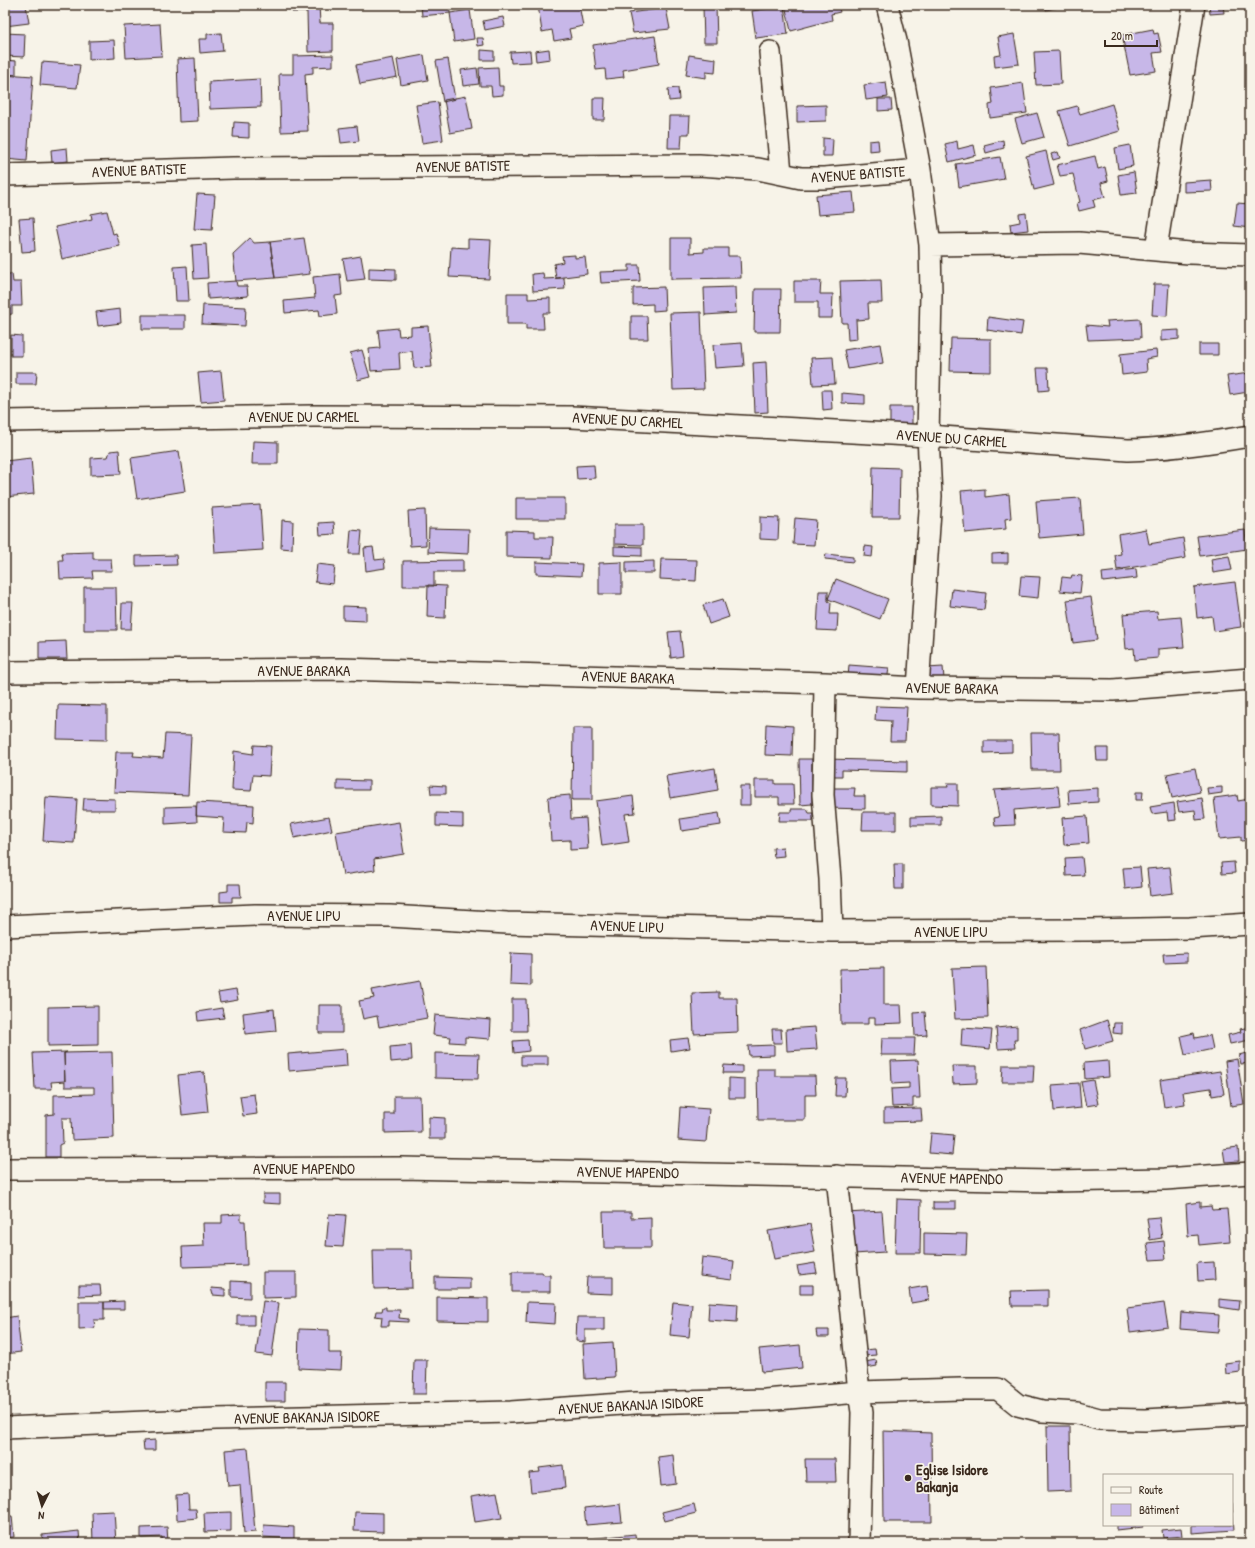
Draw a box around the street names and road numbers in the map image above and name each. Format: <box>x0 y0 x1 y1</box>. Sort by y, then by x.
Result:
street label: AVENUE BATISTE <box>415 155 511 177</box>
street label: AVENUE BATISTE <box>91 158 187 182</box>
street label: AVENUE BATISTE <box>810 160 906 188</box>
street label: AVENUE DU CARMEL <box>248 406 360 427</box>
street label: AVENUE DU CARMEL <box>572 407 684 433</box>
street label: AVENUE DU CARMEL <box>896 424 1009 452</box>
street label: AVENUE BARAKA <box>258 660 351 681</box>
street label: AVENUE BARAKA <box>581 665 675 689</box>
street label: AVENUE BARAKA <box>905 677 999 699</box>
street label: AVENUE LIPU <box>267 905 341 926</box>
street label: AVENUE LIPU <box>590 914 664 938</box>
street label: AVENUE LIPU <box>914 921 988 942</box>
street label: AVENUE MAPENDO <box>253 1158 355 1179</box>
street label: AVENUE MAPENDO <box>577 1161 679 1183</box>
street label: AVENUE MAPENDO <box>901 1167 1003 1189</box>
street label: AVENUE BAKANJA ISIDORE <box>558 1391 705 1419</box>
street label: AVENUE BAKANJA ISIDORE <box>234 1405 381 1429</box>

